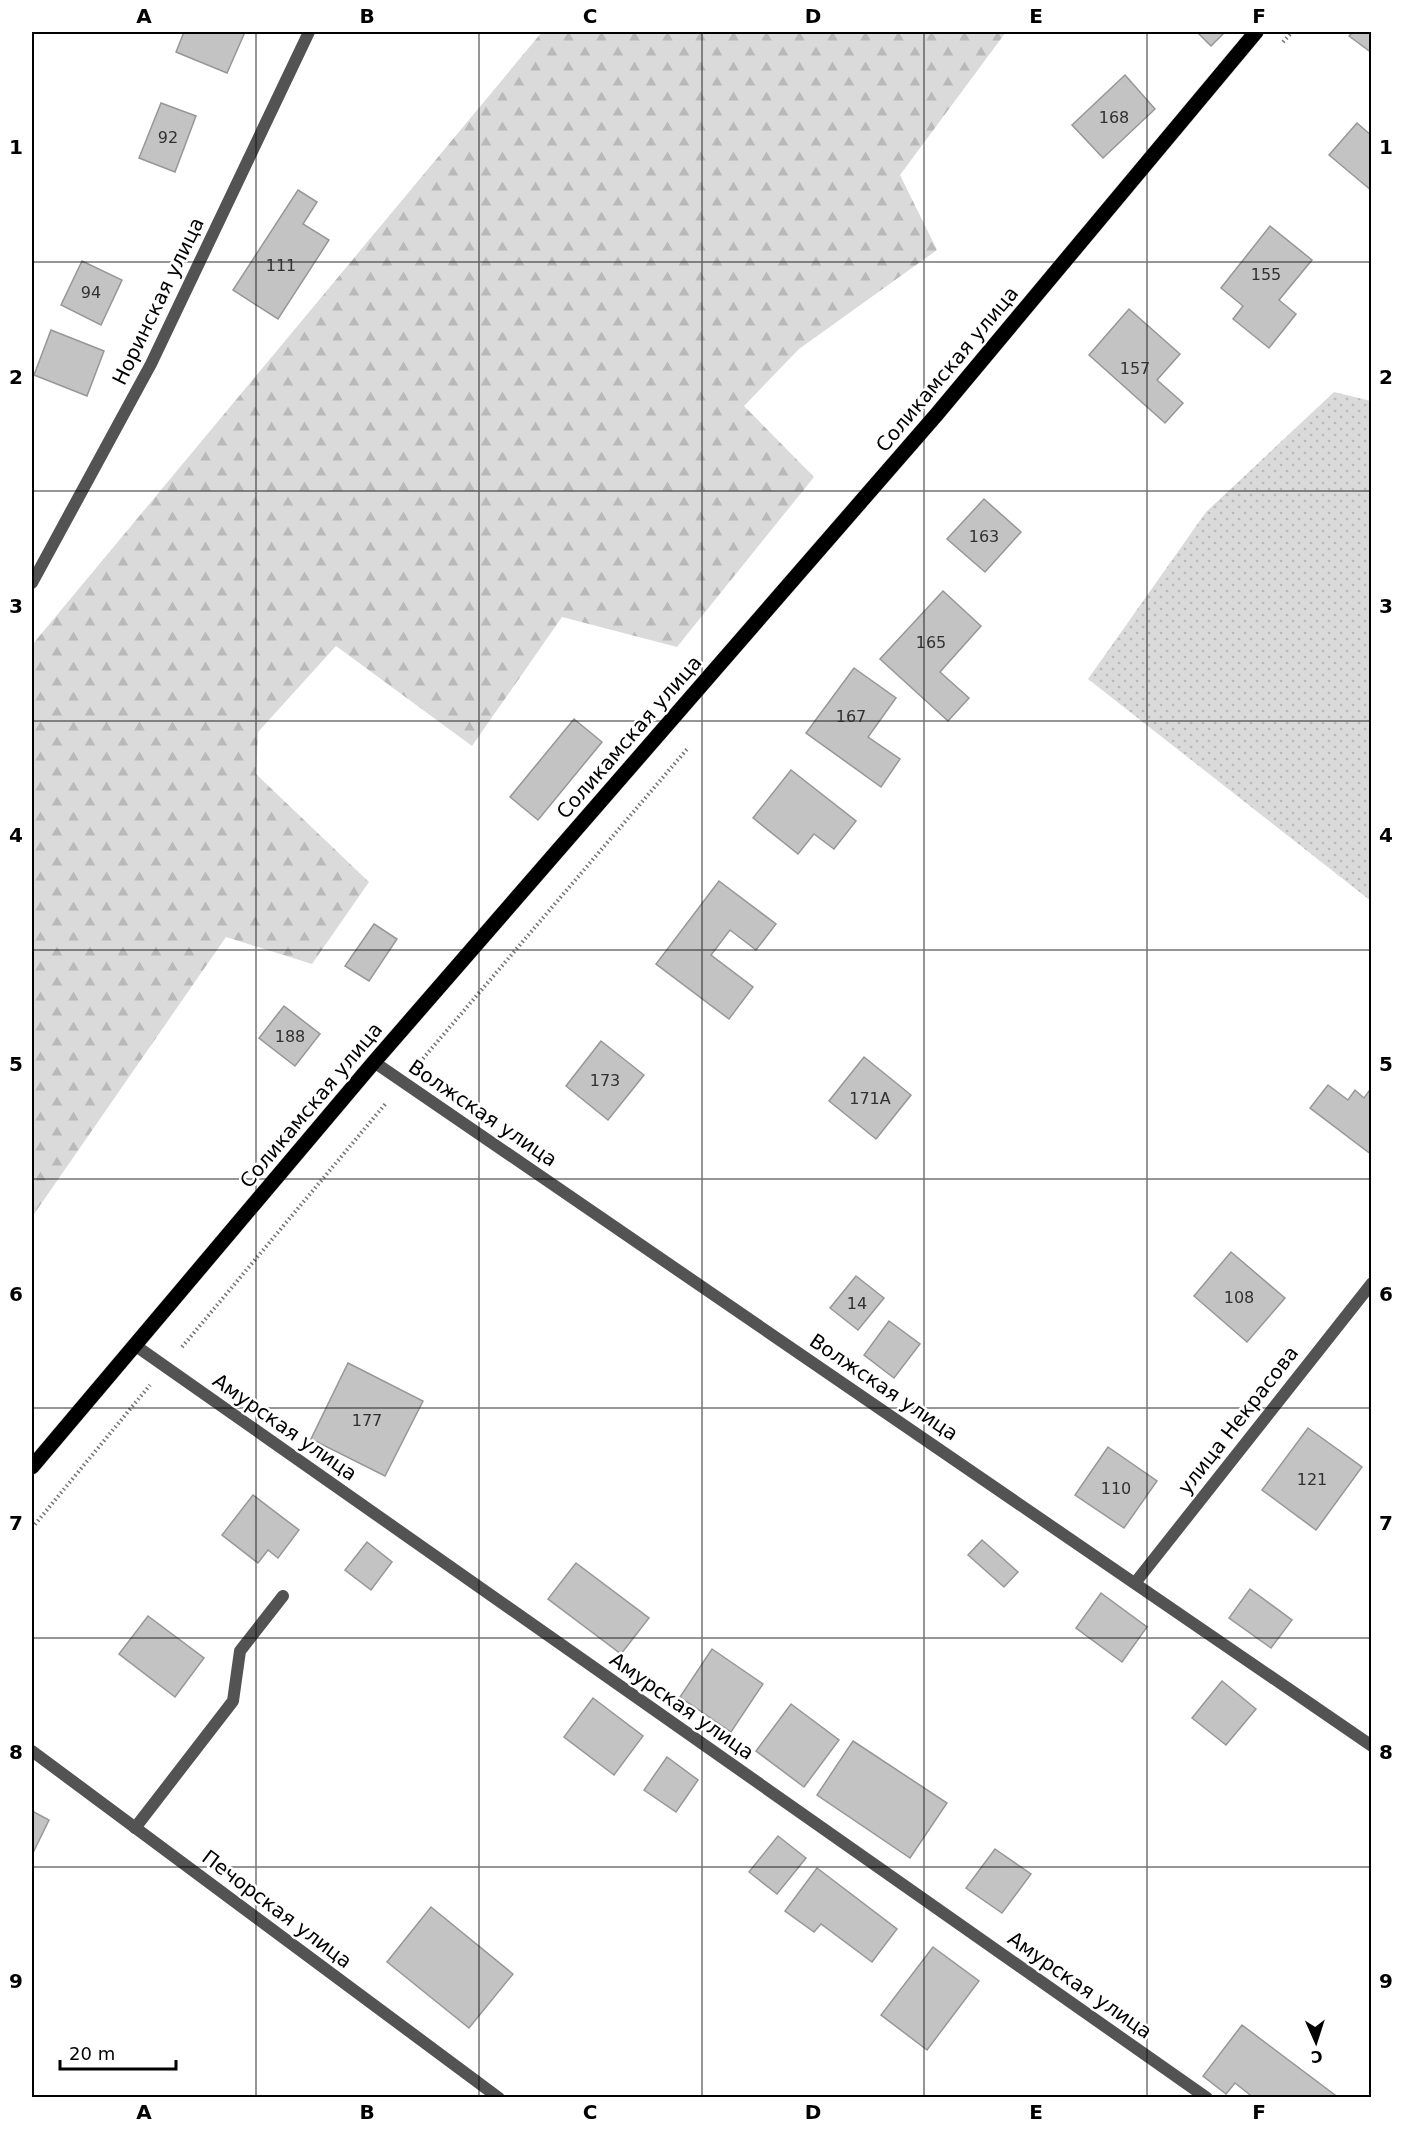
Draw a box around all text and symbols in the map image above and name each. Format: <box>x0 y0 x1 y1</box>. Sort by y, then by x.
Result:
text: A <box>136 4 152 28</box>
text: B <box>359 4 375 28</box>
text: C <box>583 4 597 28</box>
text: D <box>805 4 821 28</box>
text: E <box>1029 4 1043 28</box>
text: F <box>1252 4 1266 28</box>
house number: 168 <box>1099 108 1129 127</box>
house number: 92 <box>158 128 178 147</box>
text: 1 <box>9 135 23 159</box>
text: 1 <box>1379 135 1393 159</box>
street label: Норинская улица <box>107 213 209 389</box>
house number: 111 <box>266 256 296 275</box>
house number: 155 <box>1251 265 1281 284</box>
street label: Соликамская улица <box>871 281 1023 457</box>
house number: 94 <box>81 283 101 302</box>
house number: 157 <box>1120 359 1150 378</box>
text: 2 <box>9 365 23 389</box>
text: 2 <box>1379 365 1393 389</box>
house number: 163 <box>969 527 999 546</box>
text: 3 <box>9 594 23 618</box>
text: 3 <box>1379 594 1393 618</box>
house number: 165 <box>916 633 946 652</box>
street label: Соликамская улица <box>552 650 706 824</box>
house number: 167 <box>836 707 866 726</box>
text: 4 <box>9 823 23 847</box>
text: 4 <box>1379 823 1393 847</box>
street label: Соликамская улица <box>235 1017 387 1193</box>
house number: 188 <box>275 1027 305 1046</box>
text: 5 <box>9 1052 23 1076</box>
text: 5 <box>1379 1052 1393 1076</box>
street label: Волжская улица <box>404 1054 562 1172</box>
house number: 173 <box>590 1071 620 1090</box>
house number: 171А <box>849 1089 891 1108</box>
text: 6 <box>9 1282 23 1306</box>
text: 6 <box>1379 1282 1393 1306</box>
house number: 108 <box>1224 1288 1254 1307</box>
house number: 14 <box>847 1294 867 1313</box>
street label: Волжская улица <box>805 1328 963 1446</box>
street label: улица Некрасова <box>1173 1341 1303 1499</box>
street label: Амурская улица <box>208 1368 362 1486</box>
house number: 177 <box>352 1411 382 1430</box>
house number: 121 <box>1297 1470 1327 1489</box>
house number: 110 <box>1101 1479 1131 1498</box>
text: 7 <box>9 1511 23 1535</box>
text: 7 <box>1379 1511 1393 1535</box>
street label: Амурская улица <box>605 1647 759 1765</box>
text: 8 <box>9 1740 23 1764</box>
text: 8 <box>1379 1740 1393 1764</box>
street label: Печорская улица <box>197 1845 357 1973</box>
street label: Амурская улица <box>1003 1926 1157 2044</box>
text: 9 <box>9 1969 23 1993</box>
text: 9 <box>1379 1969 1393 1993</box>
north arrow <box>1286 2012 1346 2072</box>
scale bar <box>60 2033 176 2071</box>
text: 20 m <box>69 2043 115 2064</box>
text: С <box>1310 2047 1323 2066</box>
text: A <box>136 2100 152 2124</box>
text: B <box>359 2100 375 2124</box>
text: C <box>583 2100 597 2124</box>
text: D <box>805 2100 821 2124</box>
text: E <box>1029 2100 1043 2124</box>
text: F <box>1252 2100 1266 2124</box>

